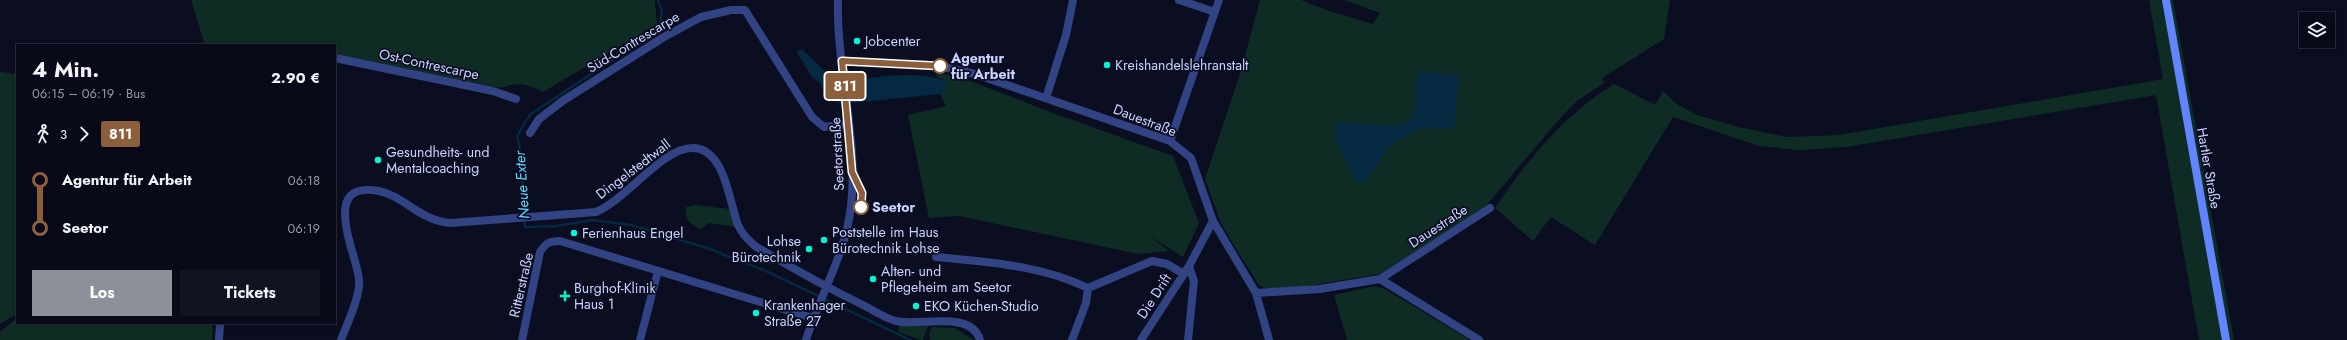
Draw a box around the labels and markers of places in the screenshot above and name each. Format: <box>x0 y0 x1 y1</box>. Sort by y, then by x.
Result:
place label: Jobcenter <box>863 31 921 51</box>
marker: Jobcenter <box>852 36 862 46</box>
place label: Agentur für Arbeit <box>950 48 1015 84</box>
place label: Kreishandelslehranstalt <box>1115 55 1249 75</box>
marker: Agentur für Arbeit <box>932 58 948 74</box>
marker: Kreishandelslehranstalt <box>1102 60 1112 70</box>
place label: Gesundheits- und Mentalcoaching <box>386 142 489 178</box>
marker: Gesundheits- und Mentalcoaching <box>373 155 383 165</box>
place label: Seetor <box>872 197 916 217</box>
marker: Seetor <box>853 199 869 215</box>
place label: Poststelle im Haus Bürotechnik Lohse <box>832 222 940 258</box>
place label: Ferienhaus Engel <box>582 223 684 243</box>
marker: Ferienhaus Engel <box>569 228 579 238</box>
place label: Lohse Bürotechnik <box>732 231 802 267</box>
marker: Poststelle im Haus Bürotechnik Lohse <box>819 235 829 245</box>
marker: Lohse Bürotechnik <box>804 244 814 254</box>
place label: Alten- und Pflegeheim am Seetor <box>881 261 1012 297</box>
marker: Alten- und Pflegeheim am Seetor <box>868 274 878 284</box>
place label: Burghof-Klinik Haus 1 <box>574 278 656 314</box>
marker: Burghof-Klinik Haus 1 <box>559 290 571 302</box>
place label: Krankenhager Straße 27 <box>764 295 846 331</box>
place label: EKO Küchen-Studio <box>924 296 1039 316</box>
marker: EKO Küchen-Studio <box>911 301 921 311</box>
marker: Krankenhager Straße 27 <box>751 308 761 318</box>

